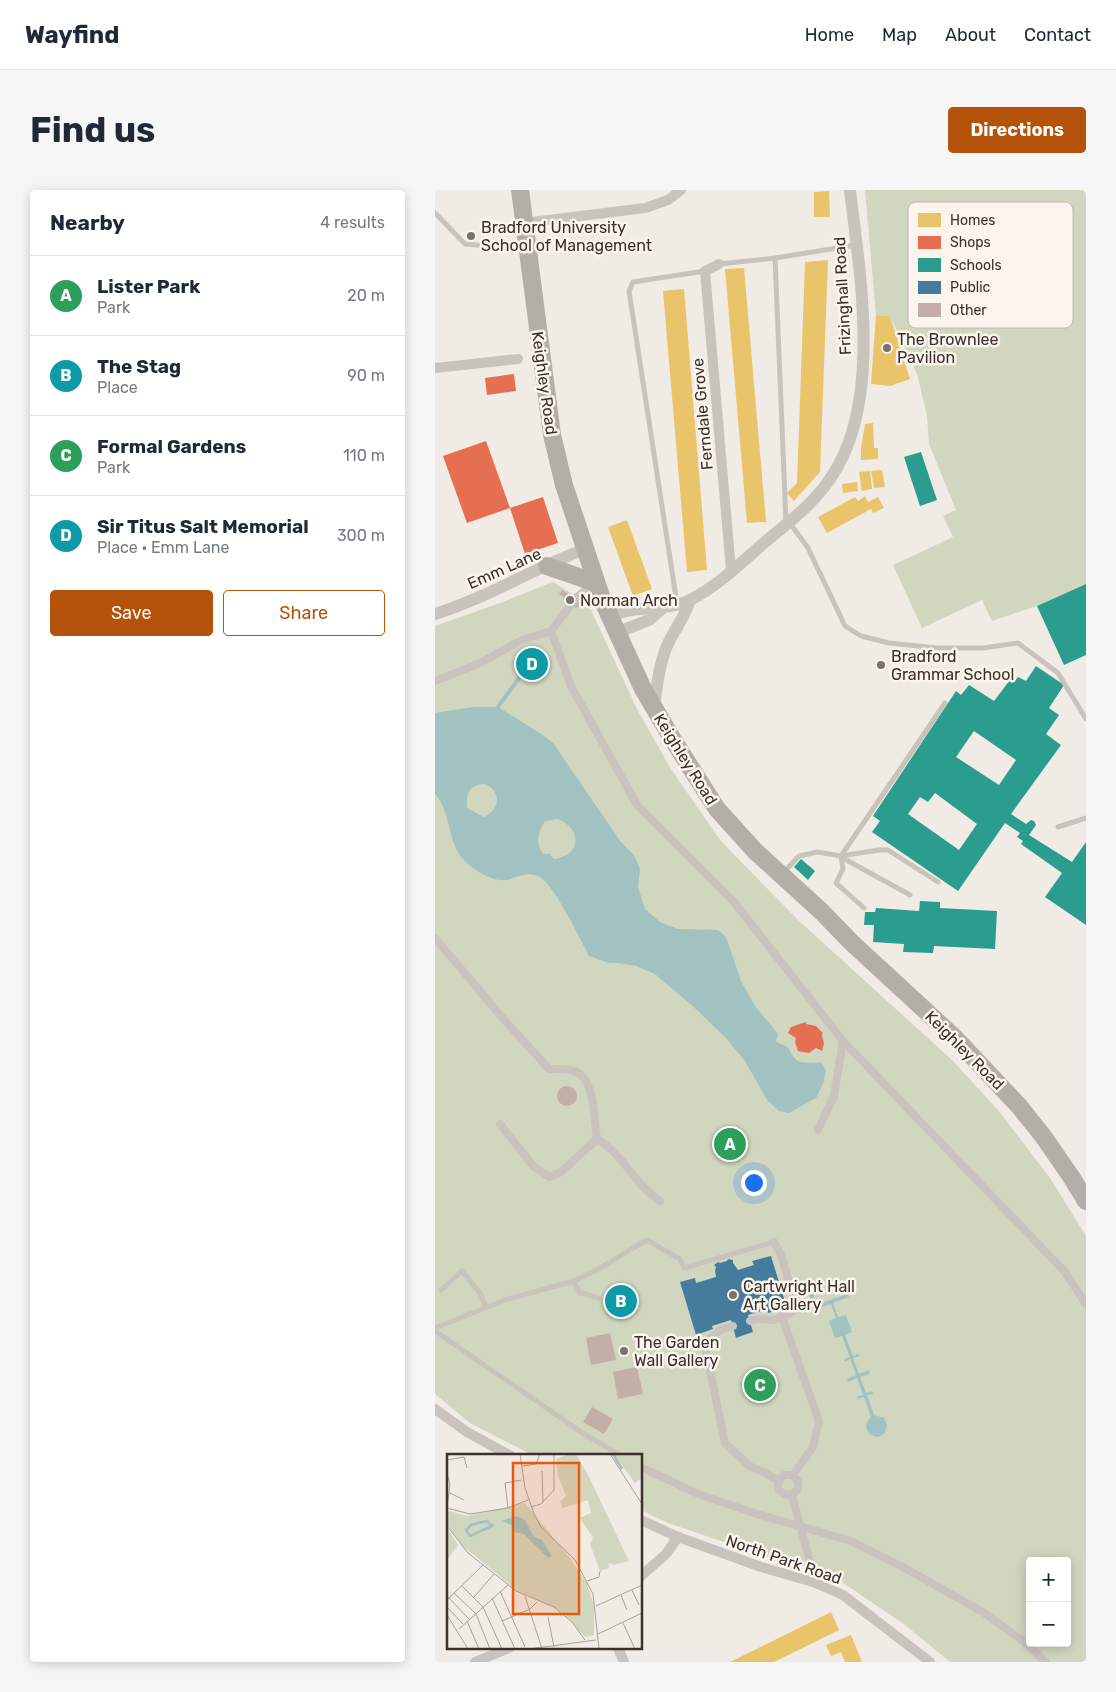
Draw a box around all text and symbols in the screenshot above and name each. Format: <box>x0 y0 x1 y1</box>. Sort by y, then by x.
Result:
text: Wayfind <box>25 21 119 49</box>
text: Home <box>805 24 854 46</box>
text: Map <box>882 24 917 46</box>
text: About <box>945 24 996 46</box>
text: Contact <box>1024 24 1091 46</box>
button: Directions <box>948 107 1086 153</box>
text: Find us <box>30 109 155 151</box>
legend <box>908 202 1073 328</box>
text: Nearby <box>50 210 125 235</box>
text: Homes <box>950 212 995 229</box>
text: 4 results <box>320 213 385 232</box>
place label: Bradford University School of Management <box>481 218 652 255</box>
marker: Bradford University School of Management <box>465 230 477 242</box>
text: Shops <box>950 234 991 251</box>
street label: Frizinghall Road <box>830 236 855 356</box>
text: Schools <box>950 257 1002 274</box>
text: Lister Park <box>97 275 200 298</box>
text: Public <box>950 279 991 296</box>
text: A <box>60 286 72 305</box>
text: 20 m <box>347 286 385 305</box>
text: Park <box>97 298 130 317</box>
text: Other <box>950 302 987 319</box>
street label: Keighley Road <box>528 330 561 436</box>
place label: The Brownlee Pavilion <box>897 330 999 367</box>
marker: The Brownlee Pavilion <box>881 342 893 354</box>
text: The Stag <box>97 355 181 378</box>
street label: Ferndale Grove <box>688 357 717 471</box>
text: B <box>60 366 72 385</box>
text: 90 m <box>347 366 385 385</box>
text: Place <box>97 378 138 397</box>
text: Formal Gardens <box>97 435 246 458</box>
text: C <box>60 446 72 465</box>
text: 110 m <box>343 446 385 465</box>
text: Park <box>97 458 130 477</box>
text: Sir Titus Salt Memorial <box>97 515 309 538</box>
text: D <box>60 526 72 545</box>
text: 300 m <box>337 526 385 545</box>
text: Place · Emm Lane <box>97 538 229 557</box>
street label: Emm Lane <box>464 544 544 593</box>
button: Save <box>50 590 213 636</box>
button: Share <box>223 590 385 636</box>
place label: Norman Arch <box>580 591 678 610</box>
marker: Norman Arch <box>564 594 576 606</box>
pin: D <box>516 645 548 683</box>
place label: Bradford Grammar School <box>891 647 1014 684</box>
marker: Bradford Grammar School <box>875 659 887 671</box>
street label: Keighley Road <box>650 710 721 808</box>
street label: Keighley Road <box>921 1007 1008 1094</box>
pin: A <box>714 1125 746 1163</box>
your location <box>741 1170 767 1196</box>
place label: Cartwright Hall Art Gallery <box>743 1277 855 1314</box>
pin: B <box>605 1282 637 1320</box>
marker: Cartwright Hall Art Gallery <box>727 1289 739 1301</box>
place label: The Garden Wall Gallery <box>634 1333 719 1370</box>
marker: The Garden Wall Gallery <box>618 1345 630 1357</box>
pin: C <box>744 1366 776 1404</box>
inset map <box>447 1454 643 1650</box>
street label: North Park Road <box>723 1531 844 1588</box>
map controls <box>1026 1557 1071 1647</box>
button: + <box>1026 1557 1071 1602</box>
button: − <box>1026 1602 1071 1647</box>

